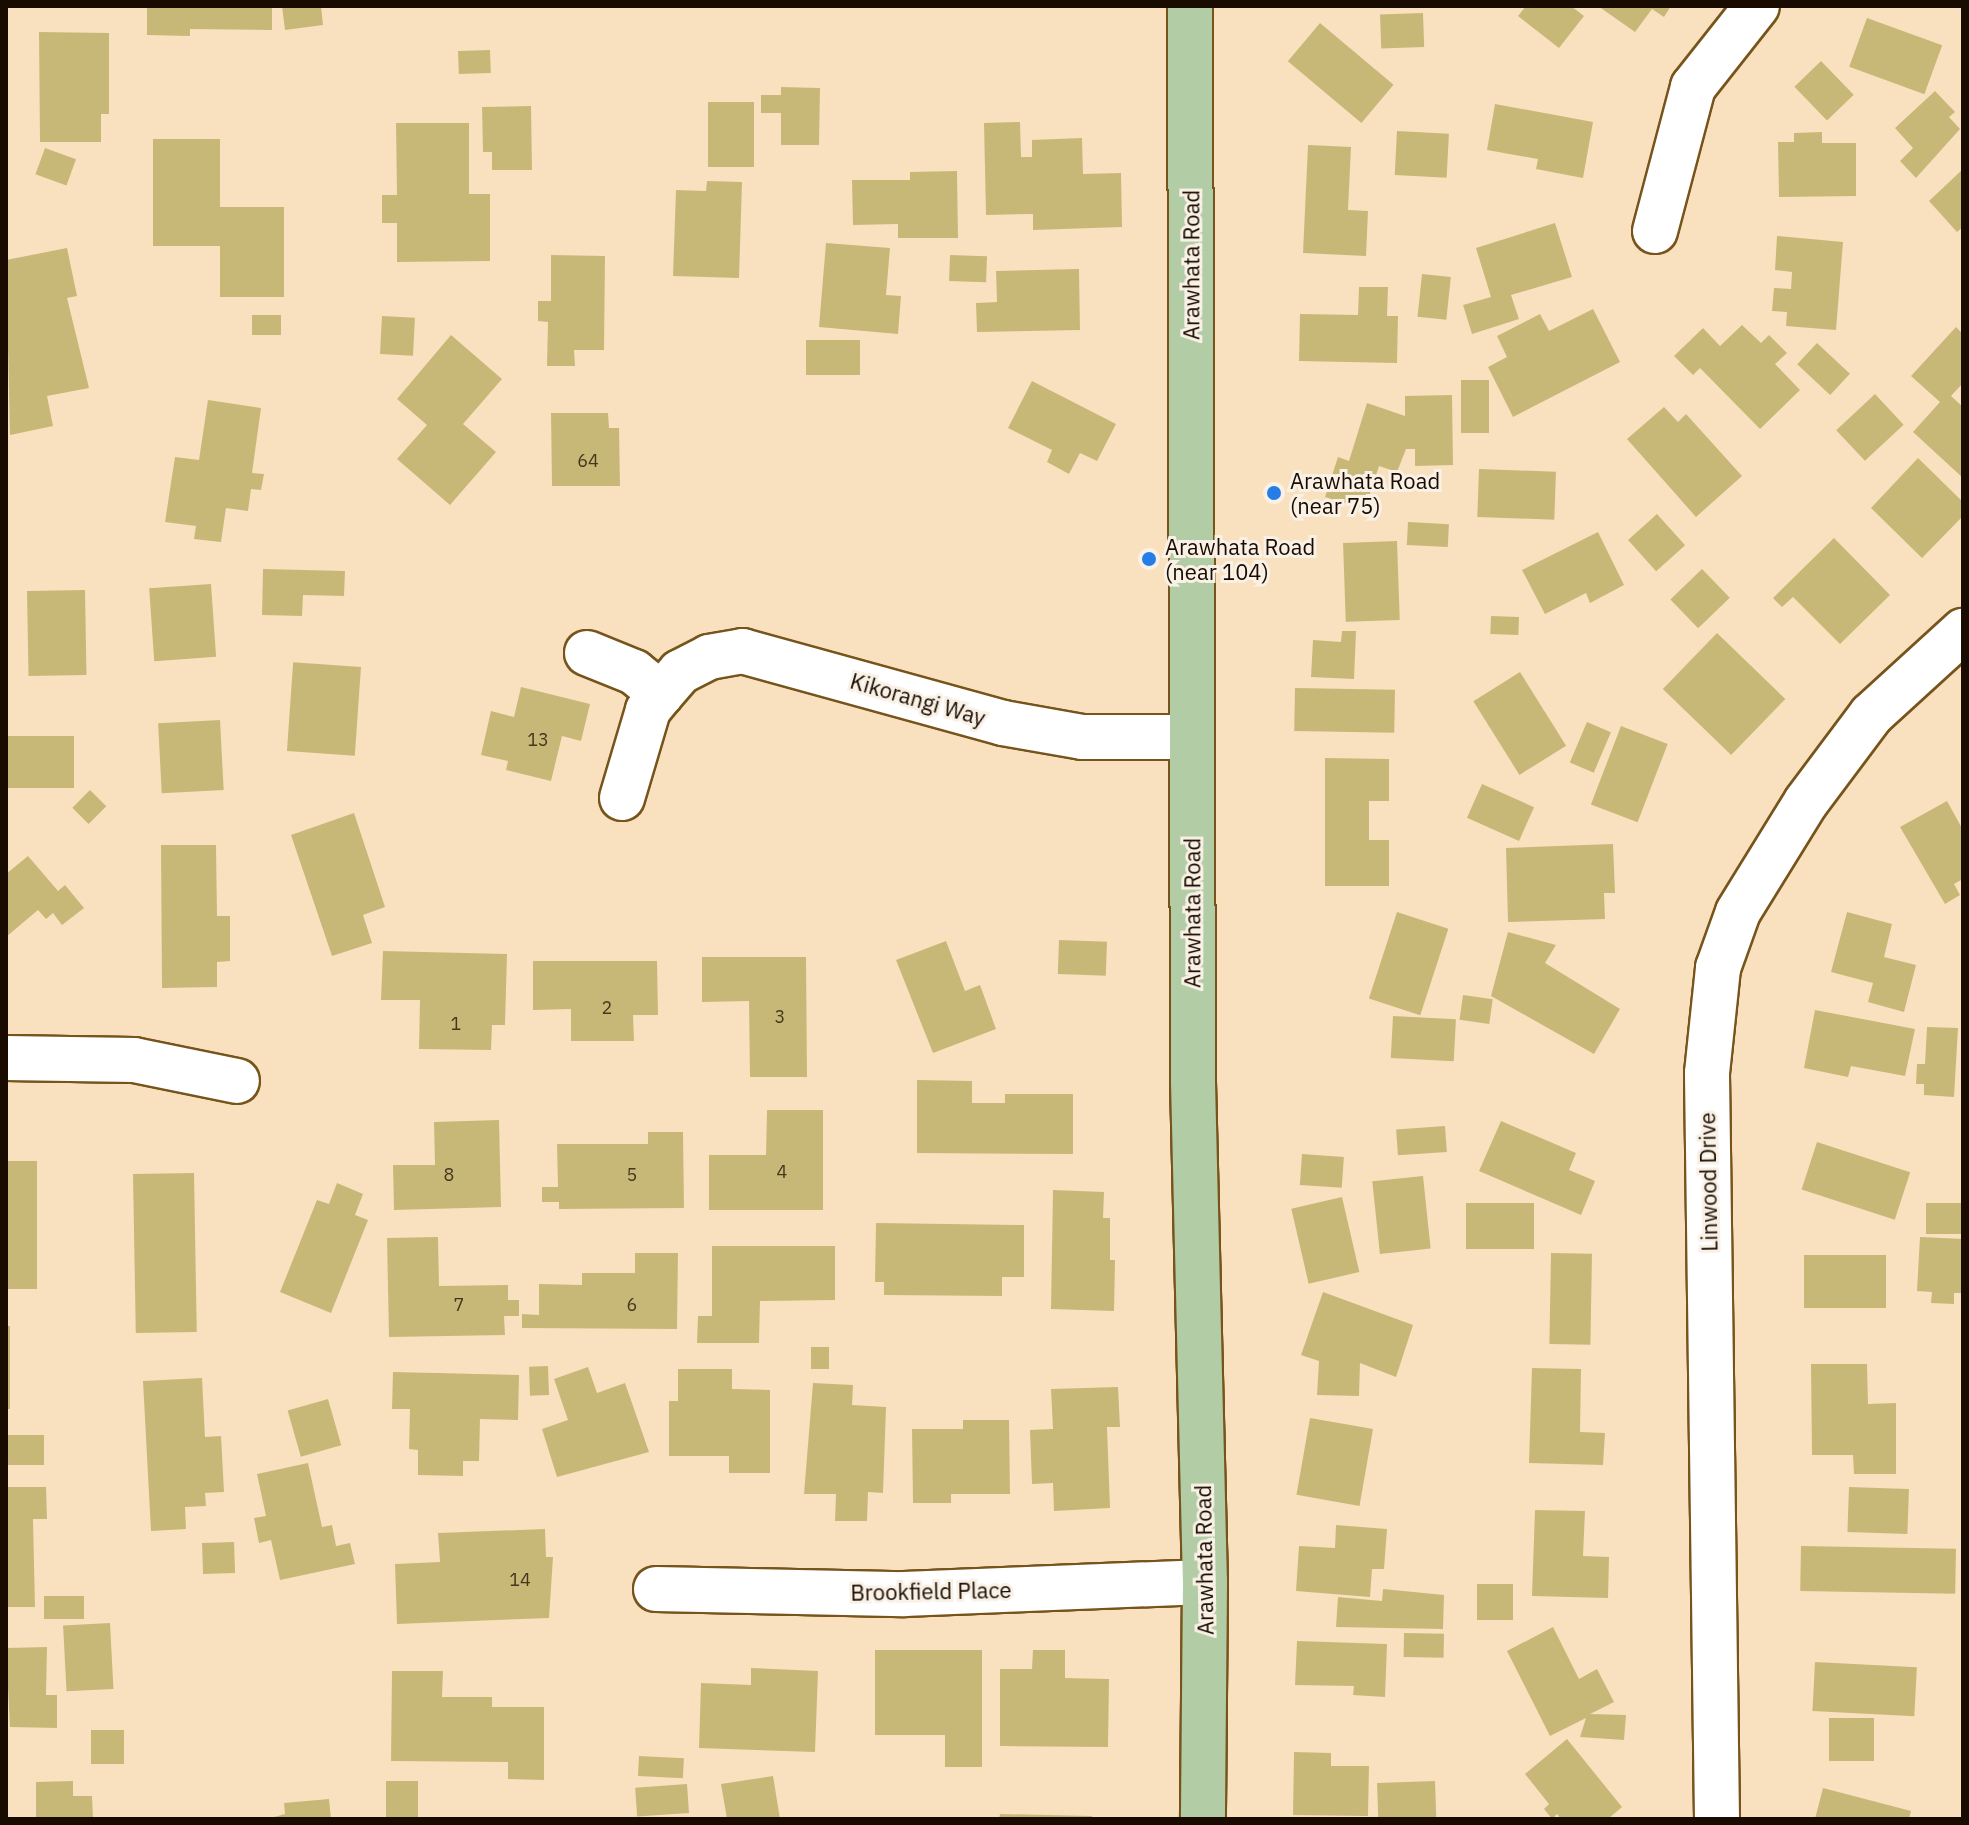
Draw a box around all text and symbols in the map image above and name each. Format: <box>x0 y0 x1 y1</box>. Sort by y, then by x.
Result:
street label: Arawhata Road <box>1178 190 1204 340</box>
house number: 64 <box>577 450 599 472</box>
place label: Arawhata Road (near 75) <box>1290 467 1440 518</box>
marker: Arawhata Road (near 75) <box>1265 484 1283 502</box>
place label: Arawhata Road (near 104) <box>1165 533 1315 584</box>
marker: Arawhata Road (near 104) <box>1140 550 1158 568</box>
street label: Kikorangi Way <box>847 667 989 731</box>
house number: 13 <box>527 729 549 751</box>
street label: Arawhata Road <box>1179 838 1205 988</box>
house number: 2 <box>602 997 612 1019</box>
house number: 3 <box>775 1006 785 1028</box>
house number: 1 <box>451 1013 461 1035</box>
street label: Linwood Drive <box>1694 1112 1722 1252</box>
house number: 4 <box>777 1161 787 1183</box>
house number: 8 <box>444 1164 454 1186</box>
house number: 5 <box>627 1164 637 1186</box>
house number: 7 <box>454 1294 464 1316</box>
house number: 6 <box>627 1294 637 1316</box>
street label: Arawhata Road <box>1189 1485 1219 1635</box>
house number: 14 <box>509 1569 531 1591</box>
street label: Brookfield Place <box>850 1576 1012 1606</box>

